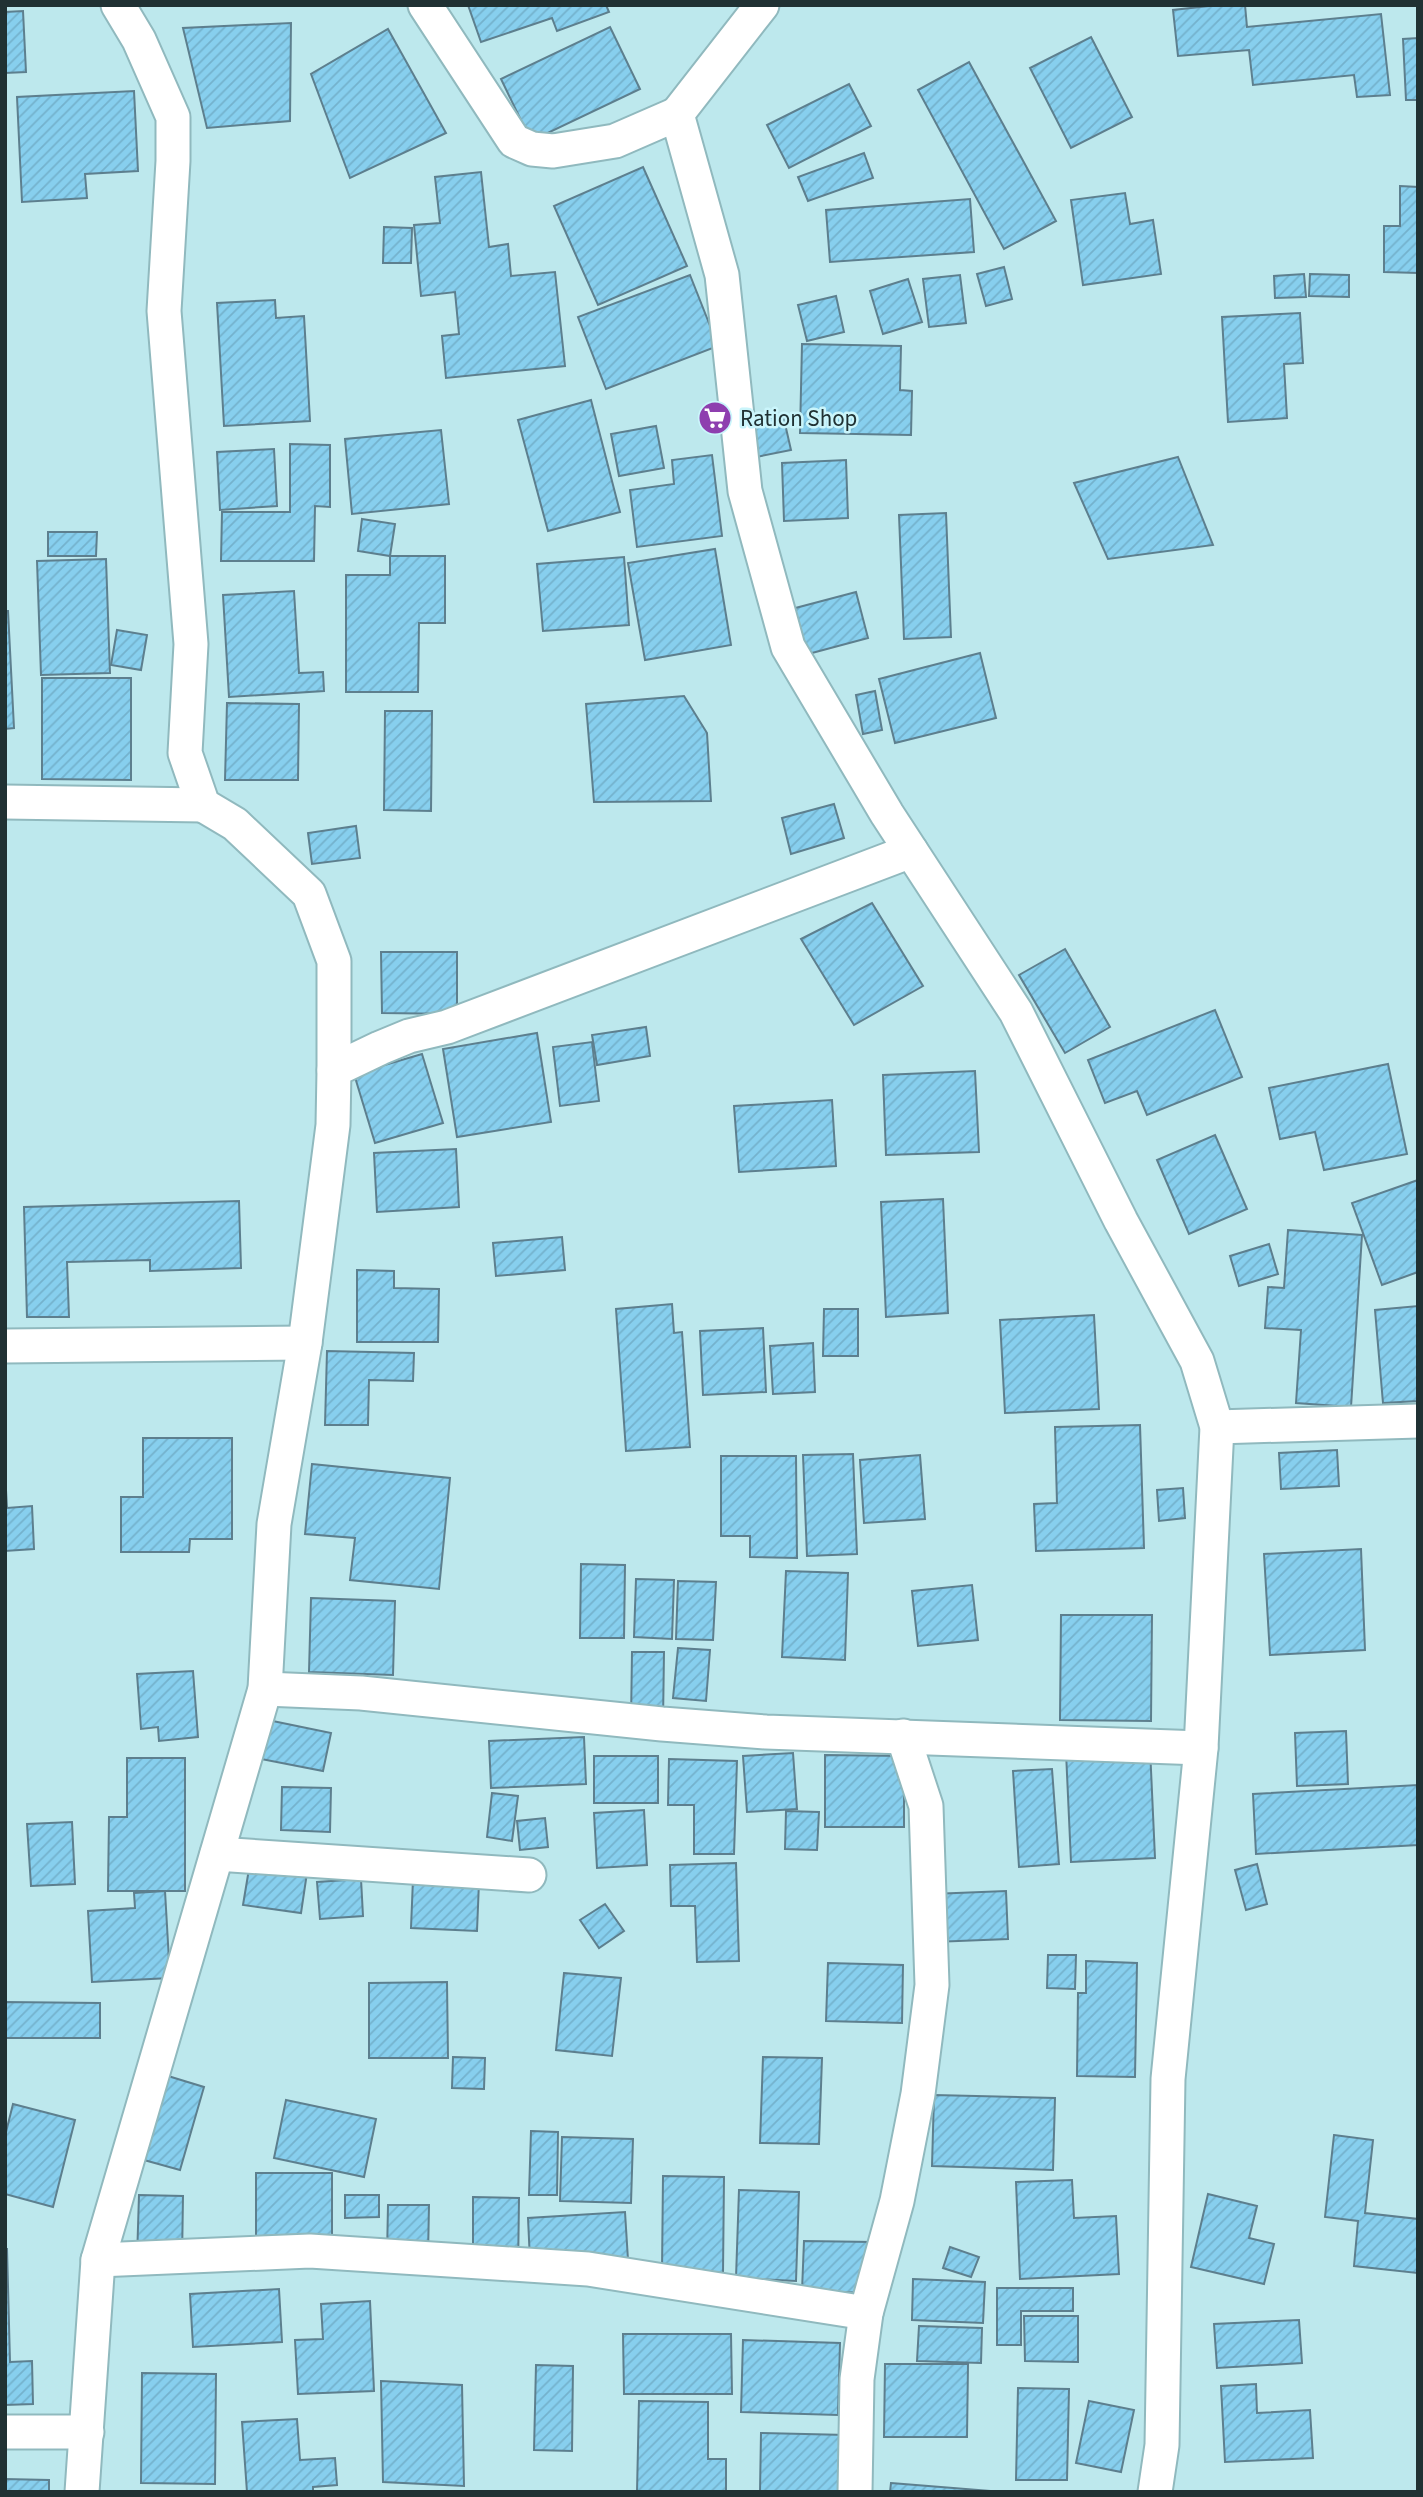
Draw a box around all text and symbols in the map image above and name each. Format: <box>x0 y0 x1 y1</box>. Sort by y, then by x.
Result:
supermarket icon: Ration Shop <box>696 399 734 437</box>
place label: Ration Shop <box>740 402 857 435</box>

